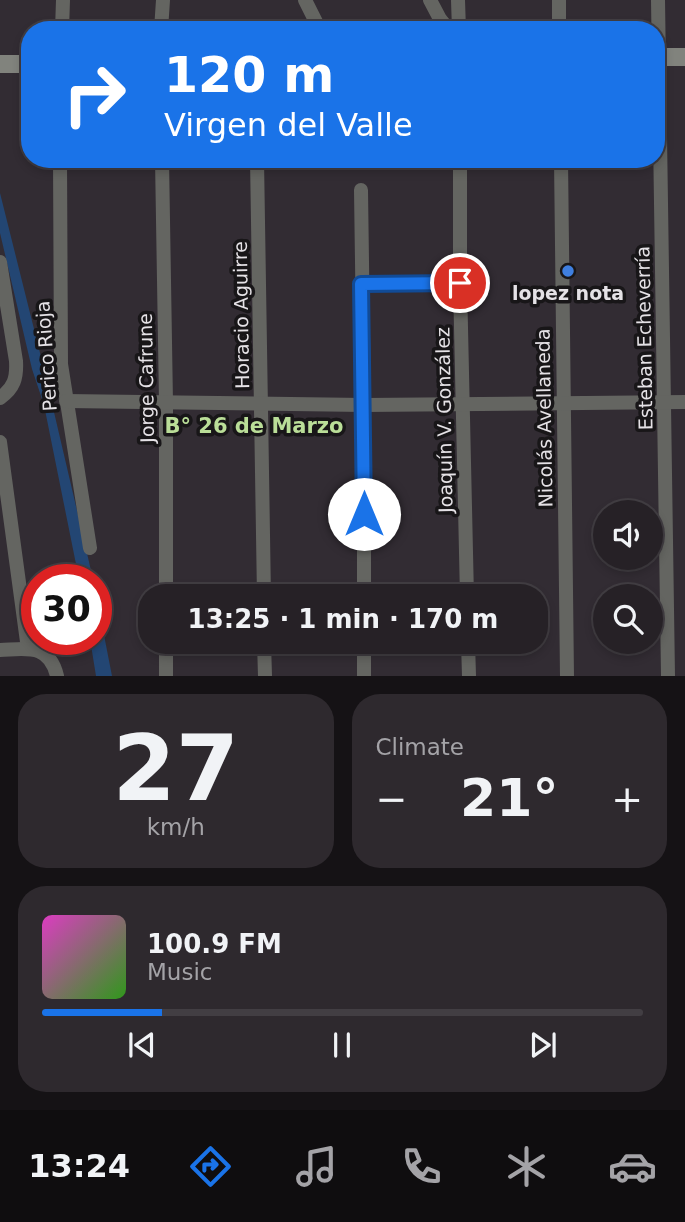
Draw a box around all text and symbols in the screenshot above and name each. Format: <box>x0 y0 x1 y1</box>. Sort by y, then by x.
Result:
text: 120 m <box>164 47 334 104</box>
icon: right <box>49 49 140 140</box>
text: Virgen del Valle <box>164 106 413 144</box>
street label: Horacio Aguirre <box>229 241 253 389</box>
street label: Esteban Echeverría <box>631 246 657 430</box>
pin <box>430 253 490 313</box>
marker: lopez nota <box>560 263 576 279</box>
icon: arrive <box>441 264 479 302</box>
place label: lopez nota <box>512 282 624 304</box>
street label: Perico Rioja <box>31 300 61 412</box>
street label: Jorge Cafrune <box>134 313 158 444</box>
street label: Joaquín V. González <box>431 327 457 514</box>
street label: Nicolás Avellaneda <box>531 328 557 508</box>
district label: B° 26 de Marzo <box>164 414 344 438</box>
position arrow <box>327 477 401 551</box>
map controls <box>593 500 663 654</box>
button: sound <box>593 500 663 570</box>
speed limit sign: 30 <box>21 564 112 655</box>
button: search <box>593 584 663 654</box>
text: 13:25 · 1 min · 170 m <box>188 604 498 634</box>
text: 27 <box>112 716 239 821</box>
text: Climate <box>376 734 464 760</box>
text: 21° <box>460 768 558 828</box>
text: − <box>376 777 407 821</box>
text: + <box>611 777 643 821</box>
text: km/h <box>147 814 205 840</box>
text: 100.9 FM <box>147 929 282 959</box>
text: Music <box>147 959 212 985</box>
icon: previous <box>123 1026 161 1064</box>
icon: pause <box>323 1026 361 1064</box>
icon: next <box>524 1026 562 1064</box>
icon: directions <box>186 1142 235 1191</box>
icon: music <box>292 1142 341 1191</box>
icon: phone <box>397 1142 446 1191</box>
icon: climate <box>502 1142 551 1191</box>
icon: car <box>608 1142 657 1191</box>
text: 13:24 <box>28 1147 130 1185</box>

